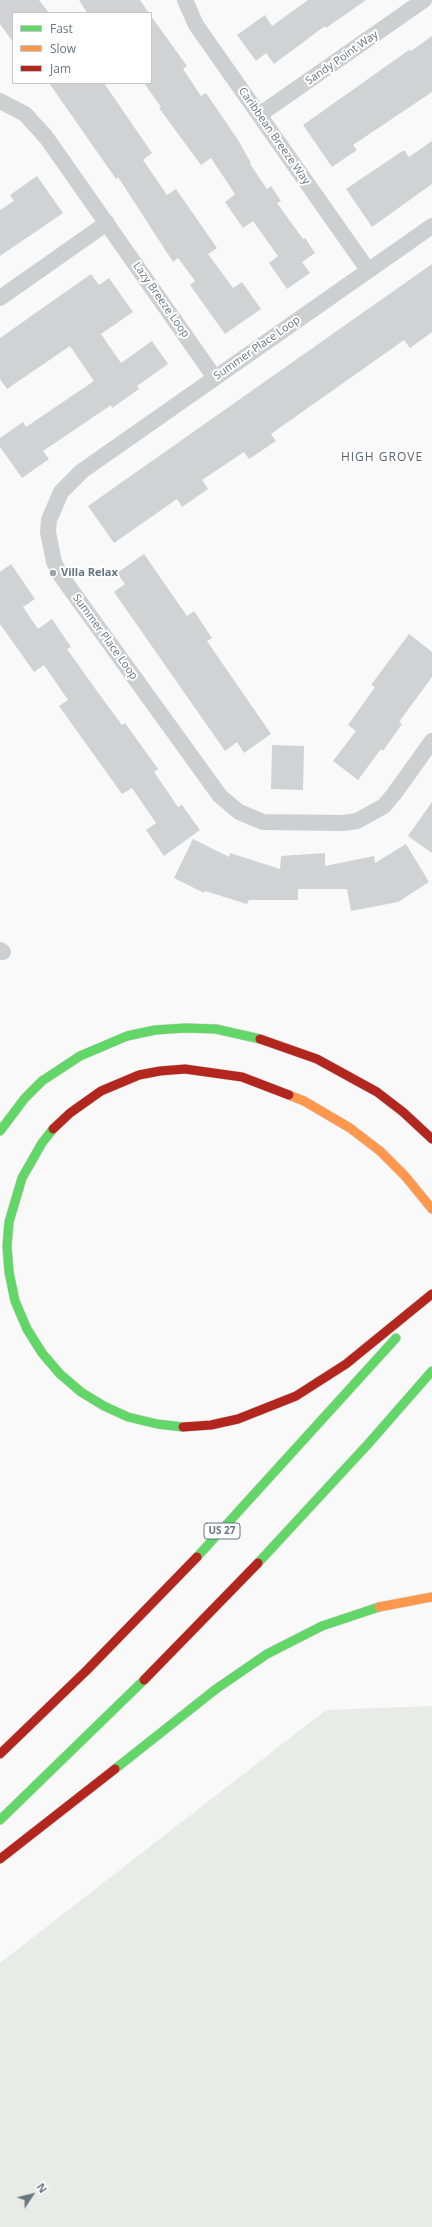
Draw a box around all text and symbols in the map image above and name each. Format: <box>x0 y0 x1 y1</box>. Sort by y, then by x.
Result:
legend <box>12 12 152 84</box>
text: Fast <box>50 20 73 37</box>
street label: Sandy Point Way <box>303 28 381 88</box>
text: Slow <box>50 40 76 57</box>
text: Jam <box>50 60 71 77</box>
street label: Caribbean Breeze Way <box>235 85 313 187</box>
street label: Lazy Breeze Loop <box>130 260 192 340</box>
street label: Summer Place Loop <box>211 313 303 383</box>
district label: HIGH GROVE <box>341 451 423 465</box>
place label: Villa Relax <box>61 566 118 580</box>
marker: Villa Relax <box>48 568 58 578</box>
street label: Summer Place Loop <box>70 592 140 682</box>
road number: US 27 <box>204 1523 240 1539</box>
north arrow <box>12 2175 52 2215</box>
text: N <box>34 2180 51 2196</box>

